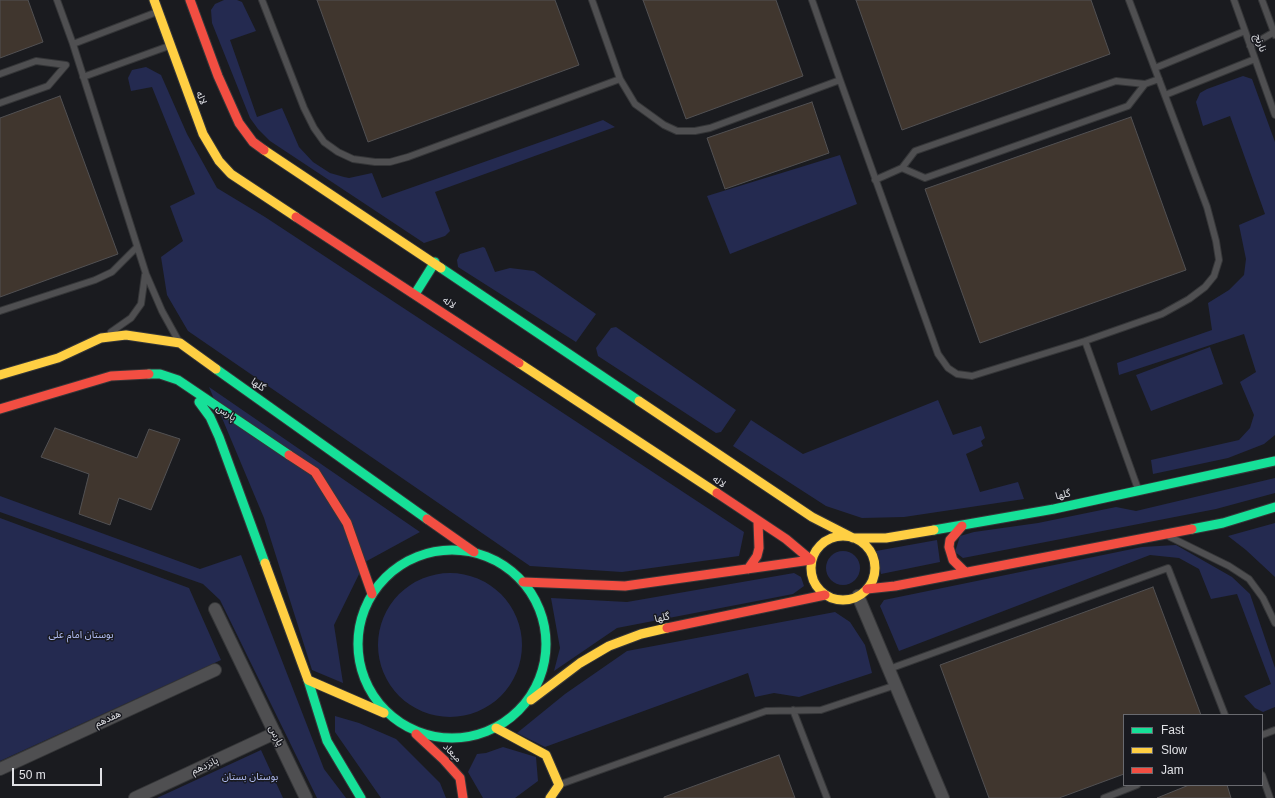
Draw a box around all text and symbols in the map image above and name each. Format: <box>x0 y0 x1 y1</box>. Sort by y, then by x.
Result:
street label: نارنج <box>1251 32 1269 54</box>
street label: لاله <box>193 90 209 106</box>
street label: لاله <box>440 294 458 312</box>
street label: گلها <box>248 376 268 394</box>
street label: پارس <box>214 402 238 424</box>
street label: لاله <box>710 473 728 491</box>
street label: گلها <box>1054 487 1072 503</box>
street label: گلها <box>653 611 671 625</box>
park label: بوستان امام علی <box>48 629 114 641</box>
street label: هفدهم <box>93 708 123 730</box>
legend <box>1123 714 1263 786</box>
text: Fast <box>1161 723 1184 737</box>
street label: پارس <box>266 724 286 748</box>
street label: میعاد <box>440 741 464 765</box>
text: Slow <box>1161 743 1187 757</box>
street label: پانزدهم <box>190 755 220 777</box>
scale bar <box>14 760 104 786</box>
text: Jam <box>1161 763 1184 777</box>
text: 50 m <box>19 768 46 782</box>
park label: بوستان بستان <box>222 771 278 783</box>

